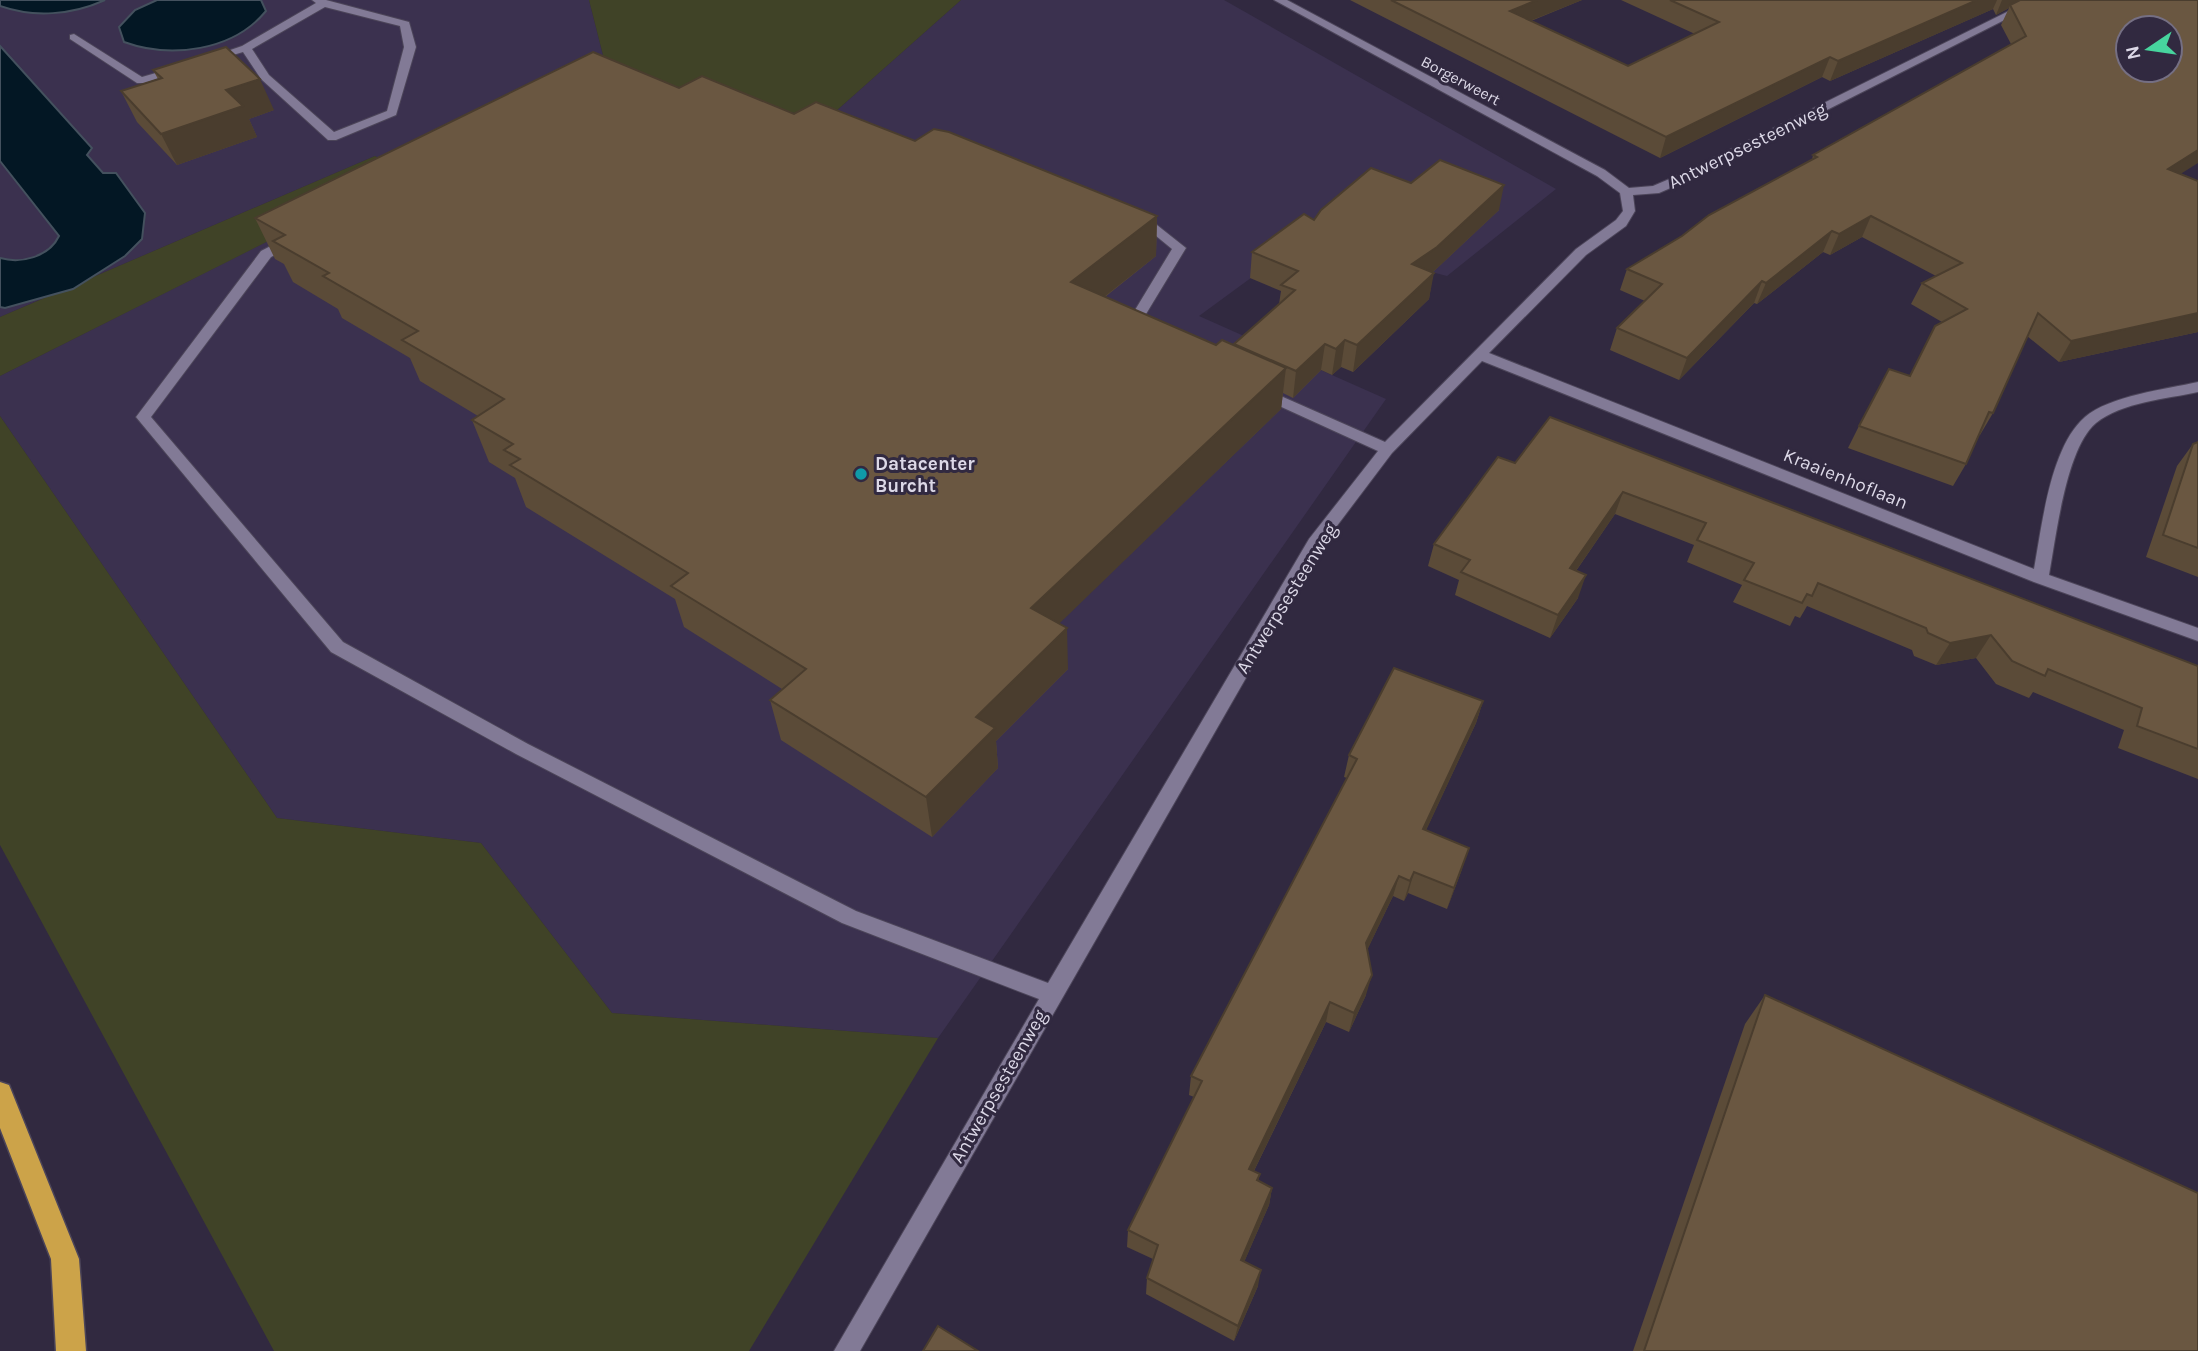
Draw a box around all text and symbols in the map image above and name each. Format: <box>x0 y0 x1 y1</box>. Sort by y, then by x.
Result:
north arrow <box>2114 14 2184 84</box>
text: N <box>2121 43 2146 62</box>
street label: Borgerweert <box>1418 52 1504 109</box>
street label: Antwerpsesteenweg <box>1665 98 1830 194</box>
street label: Kraaienhoflaan <box>1780 444 1911 514</box>
place label: Datacenter Burcht <box>875 453 975 497</box>
marker: Datacenter Burcht <box>853 466 869 482</box>
street label: Antwerpsesteenweg <box>1232 519 1342 678</box>
street label: Antwerpsesteenweg <box>946 1006 1052 1167</box>

